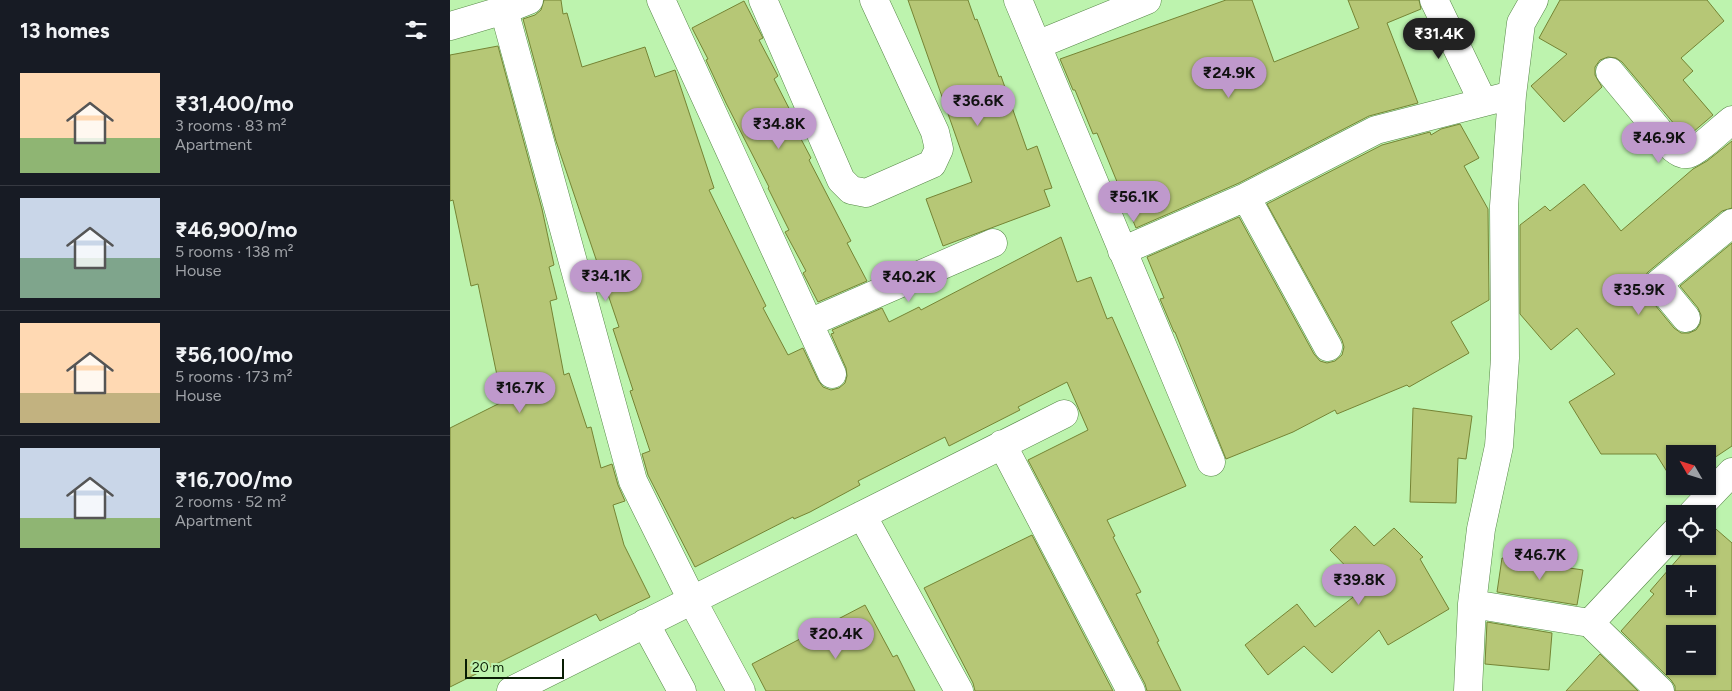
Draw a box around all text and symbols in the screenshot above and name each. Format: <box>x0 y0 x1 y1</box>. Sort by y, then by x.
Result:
icon: filters <box>402 16 430 44</box>
text: 13 homes <box>20 18 109 43</box>
pin: ₹31.4K <box>1398 18 1480 60</box>
text: ₹31.4K <box>1414 24 1464 43</box>
pin: ₹24.9K <box>1188 56 1270 99</box>
text: ₹24.9K <box>1203 63 1255 82</box>
pin: ₹36.6K <box>937 84 1019 127</box>
text: ₹31,400/mo <box>175 91 294 116</box>
text: ₹36.6K <box>952 91 1004 110</box>
icon: home <box>60 93 120 153</box>
pin: ₹34.8K <box>738 108 820 150</box>
text: ₹34.8K <box>752 114 806 133</box>
text: 3 rooms · 83 m² <box>175 116 287 135</box>
pin: ₹46.9K <box>1618 121 1700 164</box>
text: ₹46.9K <box>1633 128 1685 147</box>
text: Apartment <box>175 135 252 154</box>
pin: ₹56.1K <box>1093 180 1175 223</box>
text: ₹56.1K <box>1109 187 1159 206</box>
text: ₹46,900/mo <box>175 217 297 242</box>
icon: home <box>60 218 120 278</box>
text: 5 rooms · 138 m² <box>175 242 294 261</box>
pin: ₹34.1K <box>565 260 647 302</box>
pin: ₹40.2K <box>868 260 950 303</box>
text: House <box>175 261 221 280</box>
text: ₹34.1K <box>581 266 631 285</box>
text: ₹40.2K <box>882 267 936 286</box>
pin: ₹35.9K <box>1598 274 1680 316</box>
text: ₹35.9K <box>1613 280 1665 299</box>
text: ₹56,100/mo <box>175 342 293 367</box>
icon: home <box>60 343 120 403</box>
text: 5 rooms · 173 m² <box>175 367 292 386</box>
pin: ₹16.7K <box>479 372 561 414</box>
text: ₹16.7K <box>495 378 545 397</box>
text: House <box>175 386 221 405</box>
north arrow <box>1666 445 1716 495</box>
map controls <box>1666 445 1716 675</box>
text: ₹16,700/mo <box>175 467 293 492</box>
icon: home <box>60 468 120 528</box>
text: 2 rooms · 52 m² <box>175 492 286 511</box>
button: locate <box>1666 505 1716 555</box>
text: Apartment <box>175 511 252 530</box>
pin: ₹46.7K <box>1499 538 1581 581</box>
text: ₹46.7K <box>1514 545 1566 564</box>
pin: ₹39.8K <box>1318 564 1400 606</box>
button: + <box>1666 565 1716 615</box>
text: ₹39.8K <box>1333 570 1385 589</box>
pin: ₹20.4K <box>795 618 877 660</box>
text: ₹20.4K <box>809 624 863 643</box>
button: − <box>1666 625 1716 675</box>
scale bar <box>465 656 564 679</box>
text: 20 m <box>472 659 504 676</box>

